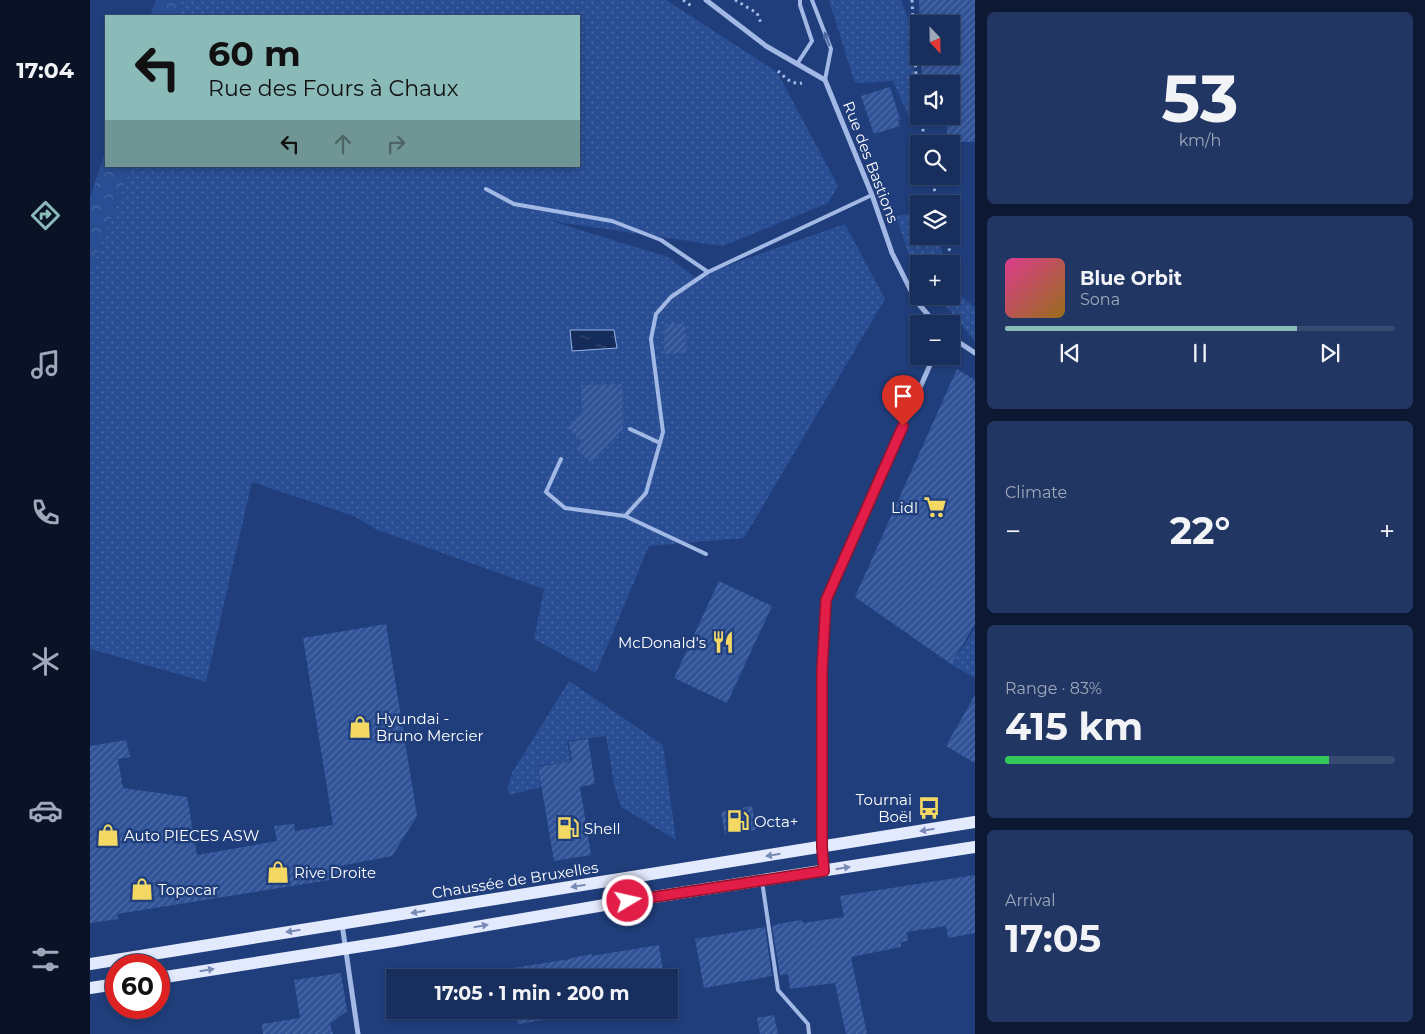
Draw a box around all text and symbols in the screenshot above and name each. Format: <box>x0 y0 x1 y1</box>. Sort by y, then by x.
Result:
north arrow <box>910 15 960 65</box>
map controls <box>910 15 960 365</box>
text: 60 m <box>208 32 301 75</box>
one-way arrow <box>823 32 830 47</box>
icon: left <box>125 35 190 100</box>
text: 17:04 <box>16 57 74 84</box>
text: 53 <box>1162 59 1238 138</box>
text: Rue des Fours à Chaux <box>208 75 459 102</box>
button: sound <box>910 75 960 125</box>
street label: Rue des Bastions <box>839 98 903 226</box>
icon: left <box>276 130 304 158</box>
icon: ahead <box>329 130 357 158</box>
icon: right <box>382 130 410 158</box>
text: km/h <box>1179 131 1221 150</box>
button: search <box>910 135 960 185</box>
button: layers <box>910 195 960 245</box>
icon: directions <box>28 198 63 233</box>
button: + <box>910 255 960 305</box>
text: Blue Orbit <box>1080 267 1182 290</box>
text: Sona <box>1080 290 1120 309</box>
button: − <box>910 315 960 365</box>
icon: previous <box>1056 339 1084 367</box>
icon: pause <box>1186 339 1214 367</box>
icon: next <box>1316 339 1344 367</box>
icon: music <box>28 347 63 382</box>
pin <box>882 375 924 426</box>
icon: arrive <box>889 382 917 410</box>
text: Climate <box>1005 483 1067 502</box>
supermarket icon: Lidl <box>922 494 948 520</box>
icon: phone <box>28 495 63 530</box>
place label: Lidl <box>891 498 918 517</box>
text: 22° <box>1170 507 1230 554</box>
text: − <box>1005 514 1021 548</box>
text: + <box>1379 514 1395 548</box>
restaurant icon: McDonald's <box>710 629 736 655</box>
place label: McDonald's <box>618 633 706 652</box>
icon: climate <box>28 644 63 679</box>
text: Range · 83% <box>1005 679 1102 698</box>
text: 415 km <box>1005 703 1143 750</box>
place label: Hyundai - Bruno Mercier <box>376 709 484 745</box>
shop icon: Hyundai - Bruno Mercier <box>347 714 373 740</box>
place label: Tournai Boël <box>856 790 912 826</box>
icon: car <box>28 793 63 828</box>
bus stop icon: Tournai Boël <box>916 795 942 821</box>
fuel station icon: Octa+ <box>725 808 751 834</box>
place label: Octa+ <box>754 812 798 831</box>
fuel station icon: Shell <box>555 815 581 841</box>
place label: Shell <box>584 819 621 838</box>
shop icon: Auto PIECES ASW <box>95 822 121 848</box>
place label: Auto PIECES ASW <box>124 826 260 845</box>
one-way arrow <box>919 827 935 835</box>
one-way arrow <box>765 851 781 859</box>
street label: Chaussée de Bruxelles <box>430 857 600 903</box>
shop icon: Rive Droite <box>265 859 291 885</box>
place label: Rive Droite <box>294 863 376 882</box>
one-way arrow <box>835 863 851 871</box>
position arrow <box>601 874 653 926</box>
shop icon: Topocar <box>129 876 155 902</box>
place label: Topocar <box>158 880 218 899</box>
one-way arrow <box>570 882 586 890</box>
text: Arrival <box>1005 891 1055 910</box>
one-way arrow <box>410 908 426 916</box>
text: 17:05 <box>1005 915 1101 962</box>
one-way arrow <box>473 922 489 930</box>
one-way arrow <box>285 928 301 936</box>
icon: filters <box>28 942 63 977</box>
speed limit sign: 60 <box>105 954 170 1019</box>
one-way arrow <box>199 966 215 974</box>
text: 17:05 · 1 min · 200 m <box>435 982 629 1005</box>

